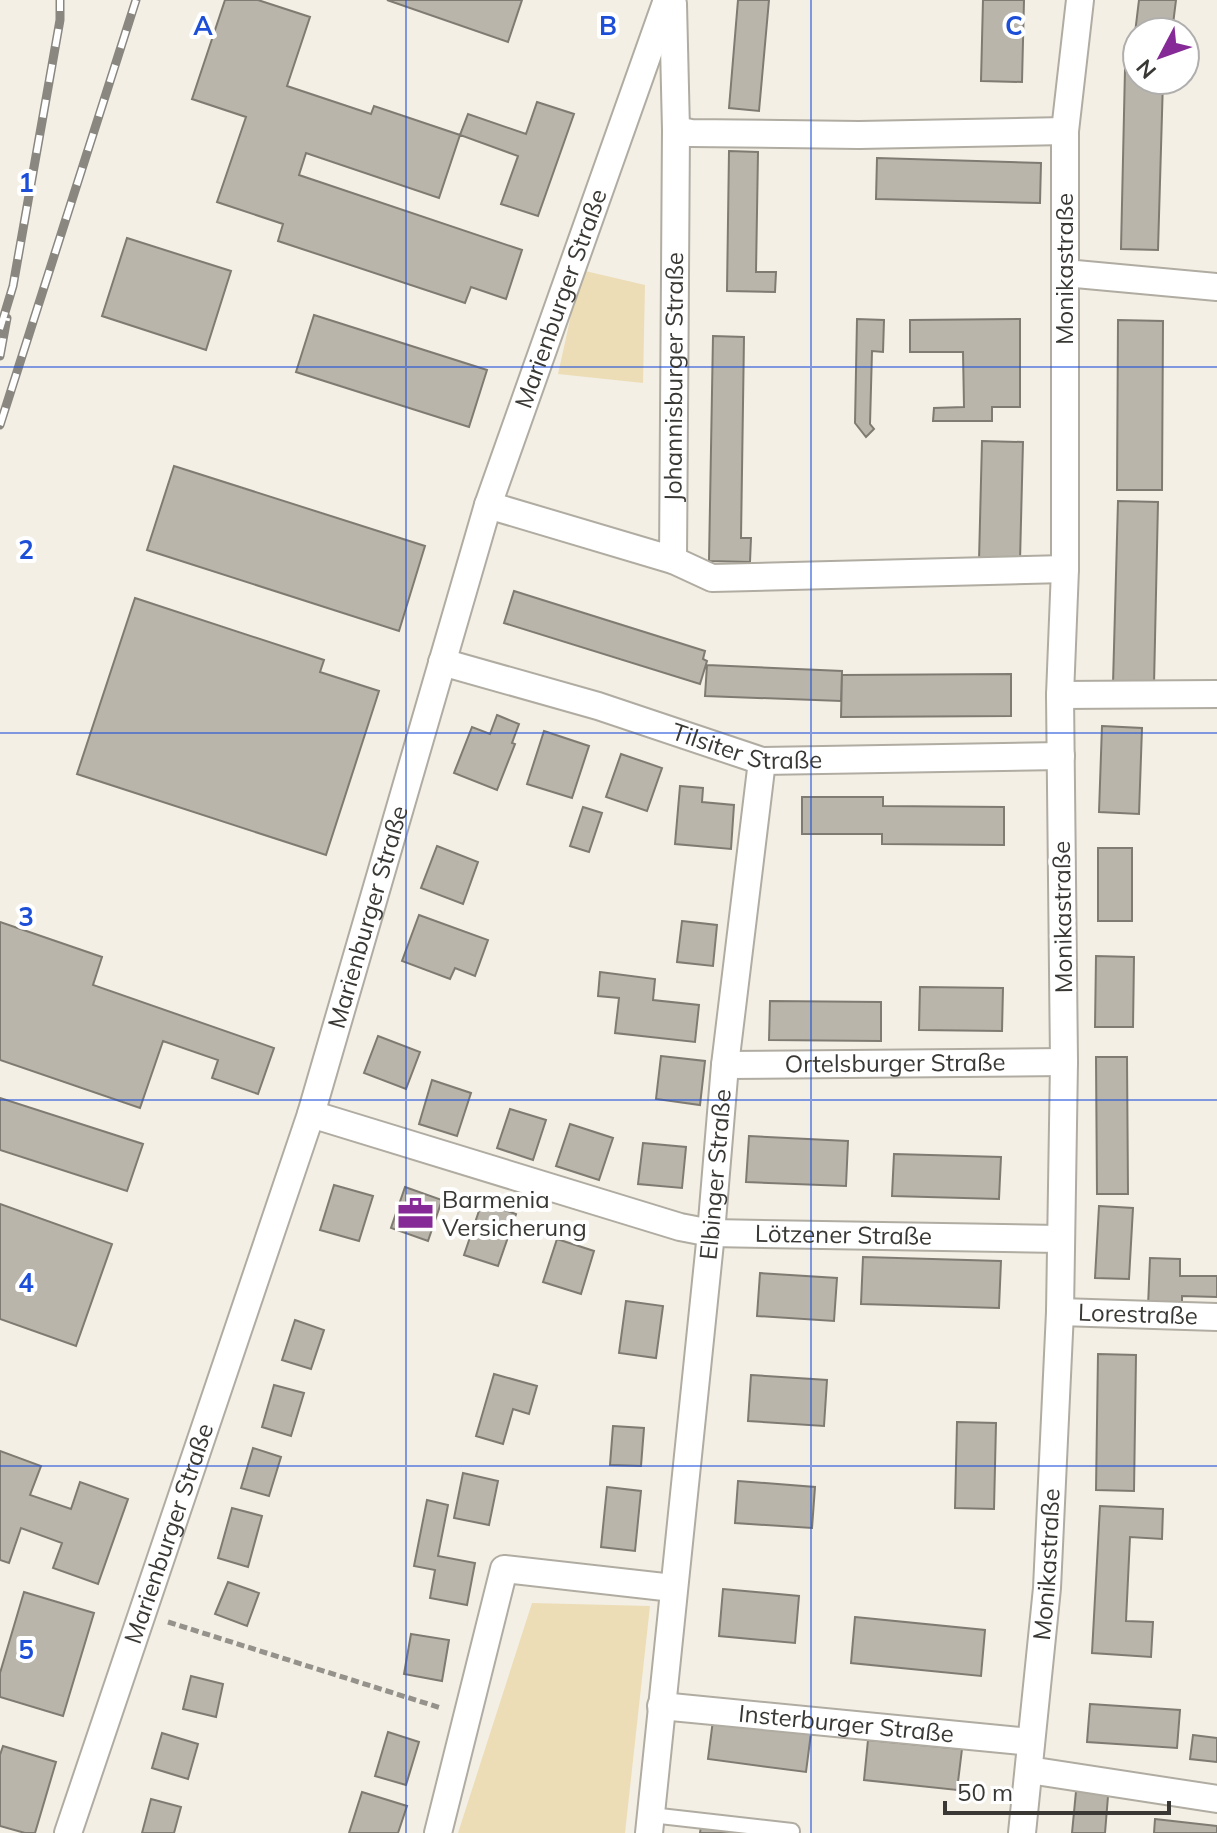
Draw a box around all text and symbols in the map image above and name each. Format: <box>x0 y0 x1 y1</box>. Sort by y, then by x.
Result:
text: A <box>193 9 213 42</box>
text: B <box>599 9 617 42</box>
text: C <box>1005 9 1023 42</box>
north arrow <box>1121 16 1201 96</box>
text: N <box>1130 54 1162 85</box>
text: 1 <box>18 166 34 199</box>
street label: Marienburger Straße <box>508 185 613 412</box>
street label: Monikastraße <box>1049 193 1079 345</box>
street label: Johannisburger Straße <box>657 252 689 502</box>
text: 2 <box>18 533 34 566</box>
street label: Tilsiter Straße <box>668 716 822 775</box>
street label: Marienburger Straße <box>321 802 414 1032</box>
street label: Monikastraße <box>1046 841 1078 993</box>
text: 3 <box>18 900 34 933</box>
street label: Ortelsburger Straße <box>784 1047 1006 1078</box>
street label: Elbinger Straße <box>692 1088 737 1261</box>
place label: Barmenia Versicherung <box>442 1184 587 1242</box>
office icon: Barmenia Versicherung <box>397 1195 435 1233</box>
street label: Lötzener Straße <box>755 1218 932 1251</box>
text: 4 <box>18 1266 34 1299</box>
street label: Lorestraße <box>1078 1297 1198 1330</box>
street label: Marienburger Straße <box>117 1419 219 1647</box>
street label: Monikastraße <box>1026 1488 1066 1642</box>
text: 5 <box>18 1633 34 1666</box>
street label: Insterburger Straße <box>737 1698 955 1748</box>
scale bar <box>945 1765 1169 1815</box>
text: 50 m <box>957 1777 1013 1807</box>

